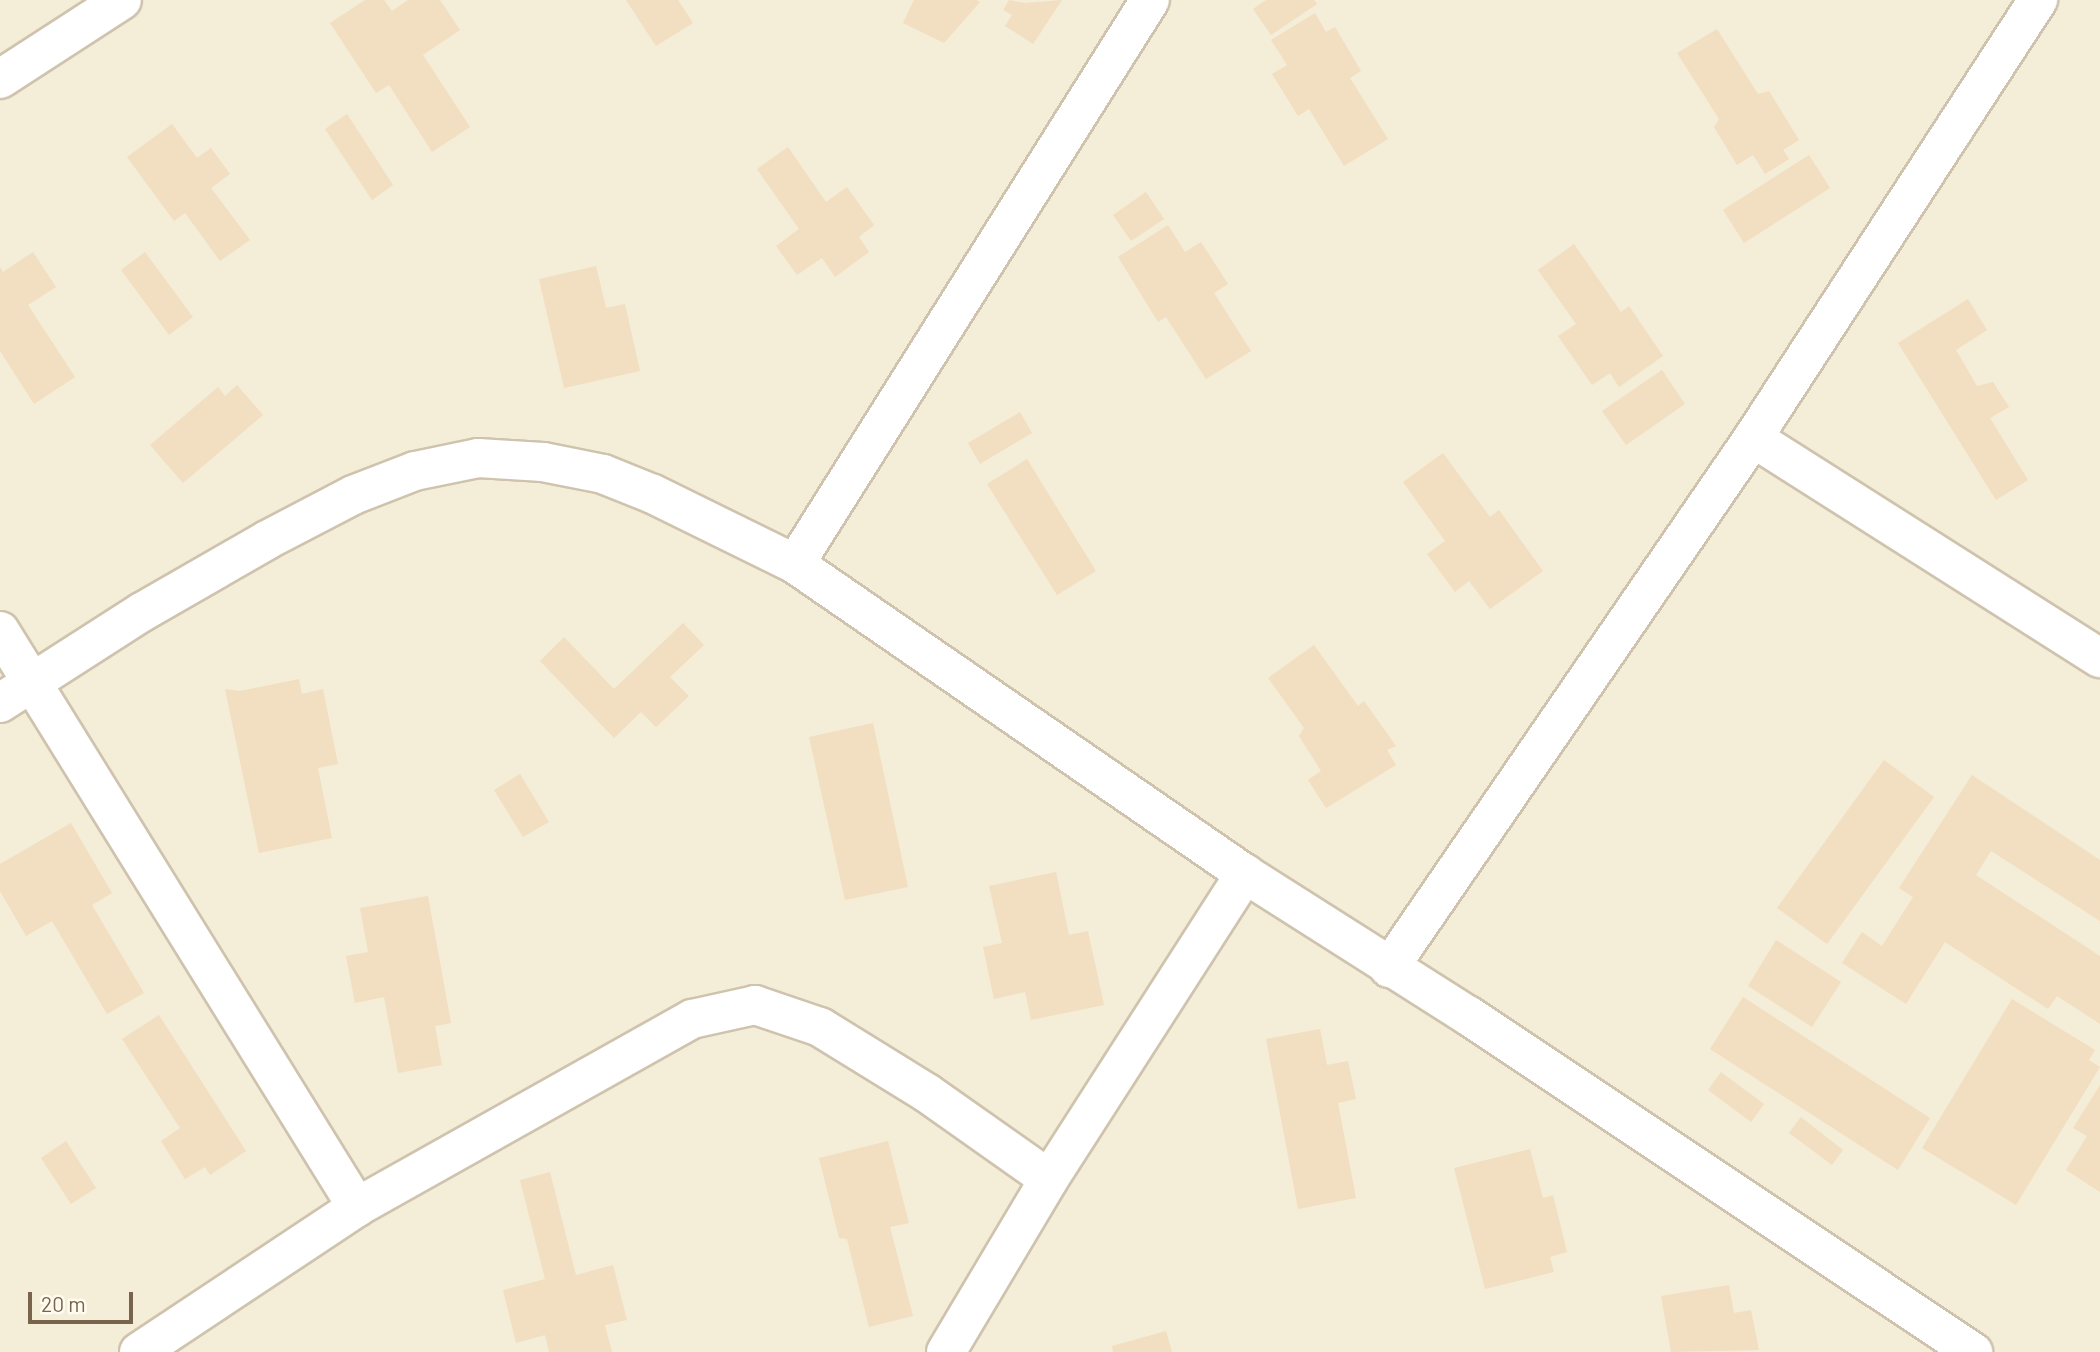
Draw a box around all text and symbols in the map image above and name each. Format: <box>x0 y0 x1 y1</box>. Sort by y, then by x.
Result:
scale bar <box>32 1278 136 1322</box>
text: 20 m <box>41 1291 86 1316</box>

